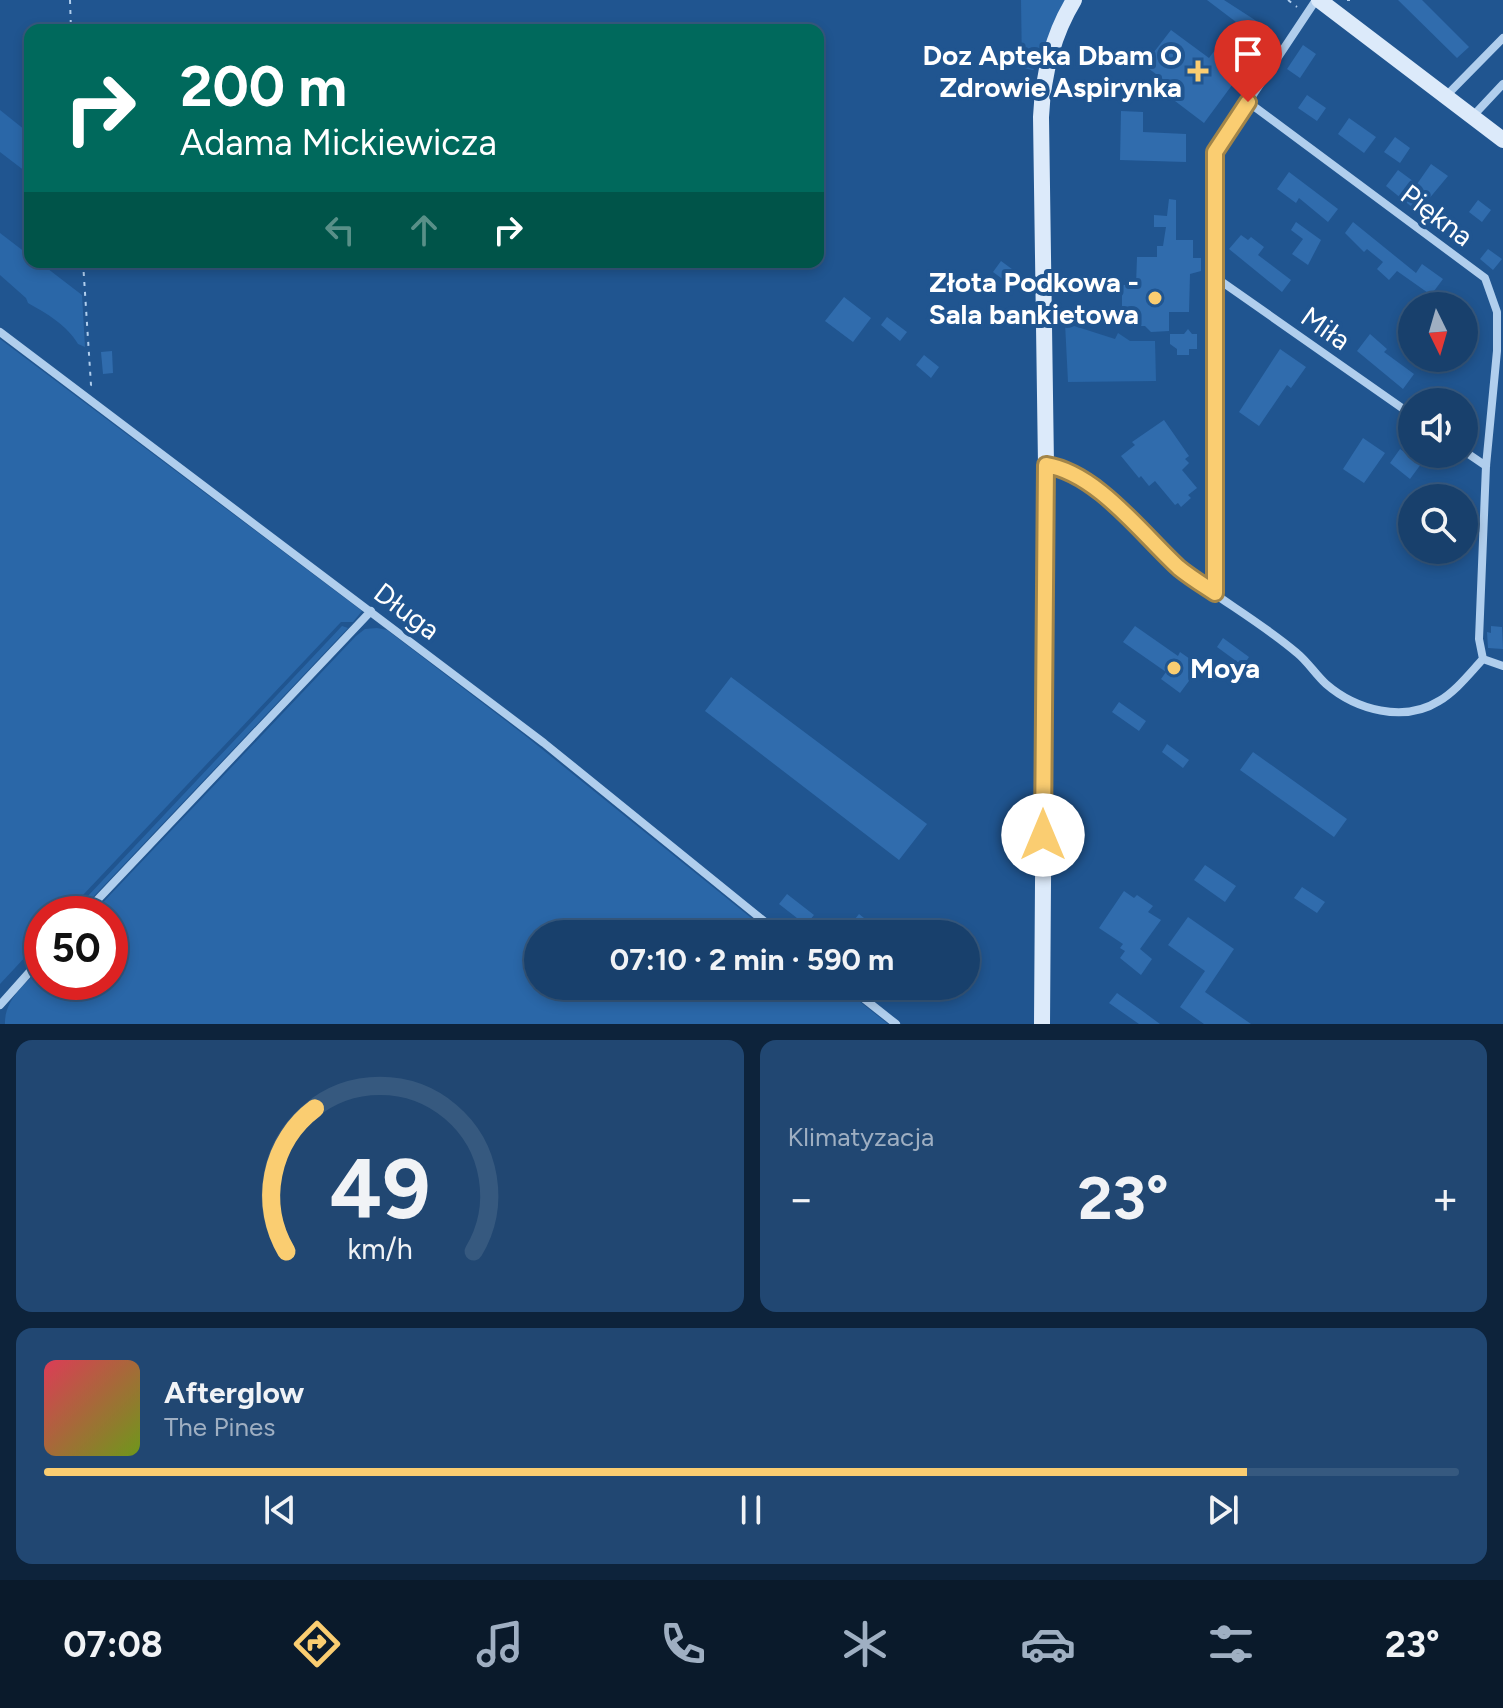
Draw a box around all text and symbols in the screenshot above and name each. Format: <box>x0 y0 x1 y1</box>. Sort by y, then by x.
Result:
pin <box>1214 20 1282 102</box>
icon: arrive <box>1226 32 1270 76</box>
place label: Doz Apteka Dbam O Zdrowie Aspirynka <box>923 38 1182 104</box>
text: 200 m <box>180 53 347 120</box>
icon: right <box>48 56 152 160</box>
marker: Doz Apteka Dbam O Zdrowie Aspirynka <box>1189 62 1207 80</box>
text: Adama Mickiewicza <box>180 121 497 164</box>
street label: Piękna <box>1394 177 1480 253</box>
icon: left <box>318 208 362 252</box>
icon: ahead <box>402 208 446 252</box>
icon: right <box>486 208 530 252</box>
place label: Złota Podkowa - Sala bankietowa <box>929 265 1139 331</box>
marker: Złota Podkowa - Sala bankietowa <box>1146 289 1164 307</box>
north arrow <box>1398 292 1478 372</box>
map controls <box>1398 292 1478 564</box>
street label: Miła <box>1295 299 1357 357</box>
button: sound <box>1398 388 1478 468</box>
button: search <box>1398 484 1478 564</box>
street label: Długa <box>367 575 447 647</box>
place label: Moya <box>1190 651 1260 685</box>
marker: Moya <box>1165 659 1183 677</box>
position arrow <box>1001 793 1085 877</box>
speed limit sign: 50 <box>24 896 128 1000</box>
text: 07:10 · 2 min · 590 m <box>610 941 894 978</box>
text: Klimatyzacja <box>788 1121 934 1153</box>
text: 49 <box>329 1139 430 1239</box>
text: 23° <box>1078 1162 1169 1234</box>
text: − <box>788 1172 815 1225</box>
text: + <box>1432 1172 1459 1225</box>
text: km/h <box>347 1232 412 1266</box>
text: Afterglow <box>164 1374 304 1411</box>
text: The Pines <box>164 1411 275 1443</box>
icon: previous <box>258 1488 302 1532</box>
icon: pause <box>729 1488 773 1532</box>
icon: next <box>1201 1488 1245 1532</box>
icon: directions <box>289 1616 345 1672</box>
icon: music <box>472 1616 528 1672</box>
icon: phone <box>655 1616 711 1672</box>
icon: climate <box>837 1616 893 1672</box>
icon: car <box>1020 1616 1076 1672</box>
icon: filters <box>1203 1616 1259 1672</box>
text: 07:08 <box>63 1623 163 1666</box>
text: 23° <box>1385 1623 1440 1666</box>

